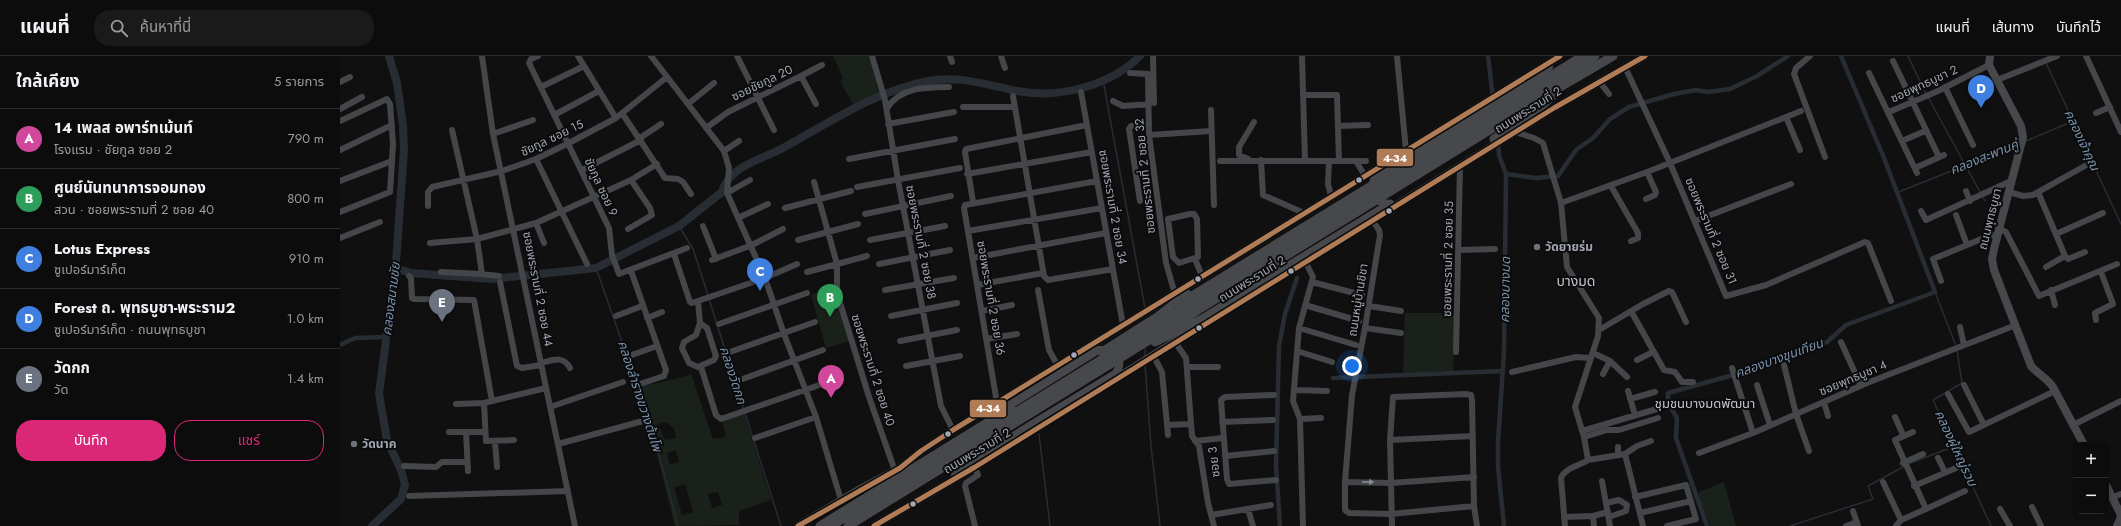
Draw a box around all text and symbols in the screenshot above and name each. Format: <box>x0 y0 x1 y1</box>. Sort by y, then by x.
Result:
search box <box>94 10 374 46</box>
text: แผนที่ <box>20 13 70 40</box>
text: ค้นหาที่นี่ <box>140 16 191 38</box>
icon: search <box>108 17 130 39</box>
text: แผนที่ <box>1936 17 1970 37</box>
text: เส้นทาง <box>1992 17 2034 37</box>
text: บันทึกไว้ <box>2056 17 2101 37</box>
street label: ซอยชัยกูล 20 <box>728 60 796 106</box>
street label: ซอยพุทธบูชา 2 <box>1888 61 1961 107</box>
text: ใกล้เคียง <box>16 69 79 93</box>
text: 5 รายการ <box>274 72 324 91</box>
pin: D <box>1968 75 1994 108</box>
street label: ถนนพระรามที่ 2 <box>1491 82 1565 138</box>
water label: คลองเจ้าคุณ <box>2060 106 2105 175</box>
street label: ชัยกูล ซอย 15 <box>518 115 587 161</box>
text: 14 เพลส อพาร์ทเม้นท์ <box>54 117 193 139</box>
street label: ซอยพระรามที่ 2 ซอย 32 <box>1130 117 1160 235</box>
text: A <box>24 129 34 148</box>
text: 790 m <box>288 129 324 148</box>
water label: คลองสะพานคู่ <box>1947 134 2023 179</box>
text: โรงแรม · ชัยกูล ซอย 2 <box>54 140 172 159</box>
street label: ซอยพระรามที่ 2 ซอย 34 <box>1094 148 1132 266</box>
line badge: 4-34 <box>1376 148 1414 167</box>
text: 4-34 <box>1383 150 1408 166</box>
street label: ชัยกูล ซอย 9 <box>580 155 622 219</box>
unlabelled marker <box>1354 175 1364 185</box>
street label: ซอยพระรามที่ 2 ซอย 31 <box>1680 175 1742 287</box>
text: ศูนย์นันทนาการจอมทอง <box>54 177 206 199</box>
street label: ซอยพระรามที่ 2 ซอย 38 <box>901 183 941 301</box>
street label: ถนนพุทธบูชา <box>1974 186 2006 252</box>
text: B <box>25 189 33 208</box>
text: 800 m <box>287 189 324 208</box>
text: สวน · ซอยพระรามที่ 2 ซอย 40 <box>54 200 214 219</box>
street label: ซอยพระรามที่ 2 ซอย 35 <box>1438 201 1458 317</box>
unlabelled marker <box>1384 206 1394 216</box>
street label: ซอยพระรามที่ 2 ซอย 44 <box>518 230 558 348</box>
text: Lotus Express <box>54 238 150 260</box>
place label: วัดยายร่ม <box>1545 238 1593 256</box>
street label: ซอยพระรามที่ 2 ซอย 36 <box>972 239 1010 357</box>
marker: วัดยายร่ม <box>1532 242 1542 252</box>
text: C <box>24 249 34 268</box>
text: 910 m <box>289 249 324 268</box>
street label: ถนนพระรามที่ 2 <box>1215 251 1289 307</box>
water label: คลองบางมด <box>1495 256 1515 323</box>
pin: C <box>747 258 773 291</box>
text: ซูเปอร์มาร์เก็ต <box>54 260 126 279</box>
water label: คลองสนามชัย <box>377 260 405 337</box>
street label: ถนนหมู่บ้านชิชา <box>1343 262 1373 338</box>
unlabelled marker <box>1286 266 1296 276</box>
district label: บางมด <box>1557 271 1595 291</box>
unlabelled marker <box>1193 274 1203 284</box>
pin: B <box>817 284 843 317</box>
pin: E <box>429 289 455 322</box>
text: Forest ถ. พุทธบูชา-พระราม2 <box>54 297 235 319</box>
text: D <box>24 309 34 328</box>
text: 1.0 km <box>287 309 324 328</box>
street label: ซอยพระรามที่ 2 ซอย 40 <box>846 312 900 428</box>
text: ซูเปอร์มาร์เก็ต · ถนนพุทธบูชา <box>54 320 206 339</box>
unlabelled marker <box>1194 323 1204 333</box>
water label: คลองบางขุนเทียน <box>1732 333 1827 383</box>
water label: คลองลำรางขวางต้นโพ <box>613 338 668 456</box>
water label: คลองวัดกก <box>715 344 752 408</box>
unlabelled marker <box>1069 350 1079 360</box>
your location <box>1342 356 1362 376</box>
street label: ซอยพุทธบูชา 4 <box>1816 356 1890 400</box>
text: วัดกก <box>54 357 90 379</box>
pin: A <box>818 365 844 398</box>
text: E <box>25 369 33 388</box>
text: 1.4 km <box>287 369 324 388</box>
text: วัด <box>54 380 68 399</box>
district label: ชุมชนบางมดพัฒนา <box>1655 394 1755 413</box>
line badge: 4-34 <box>969 399 1007 418</box>
text: 4-34 <box>976 400 1001 416</box>
water label: คลองผู้ใหญ่รวบ <box>1930 407 1982 490</box>
button: บันทึก <box>16 420 166 461</box>
button: แชร์ <box>174 420 324 461</box>
street label: ถนนพระรามที่ 2 <box>940 424 1014 478</box>
unlabelled marker <box>943 429 953 439</box>
place label: วัดนาค <box>362 435 397 453</box>
marker: วัดนาค <box>349 439 359 449</box>
map controls <box>2073 442 2109 514</box>
button: + <box>2073 442 2109 478</box>
street label: ซอย 3 <box>1203 445 1225 478</box>
button: − <box>2073 478 2109 514</box>
one-way arrow <box>1362 479 1375 485</box>
unlabelled marker <box>908 499 918 509</box>

